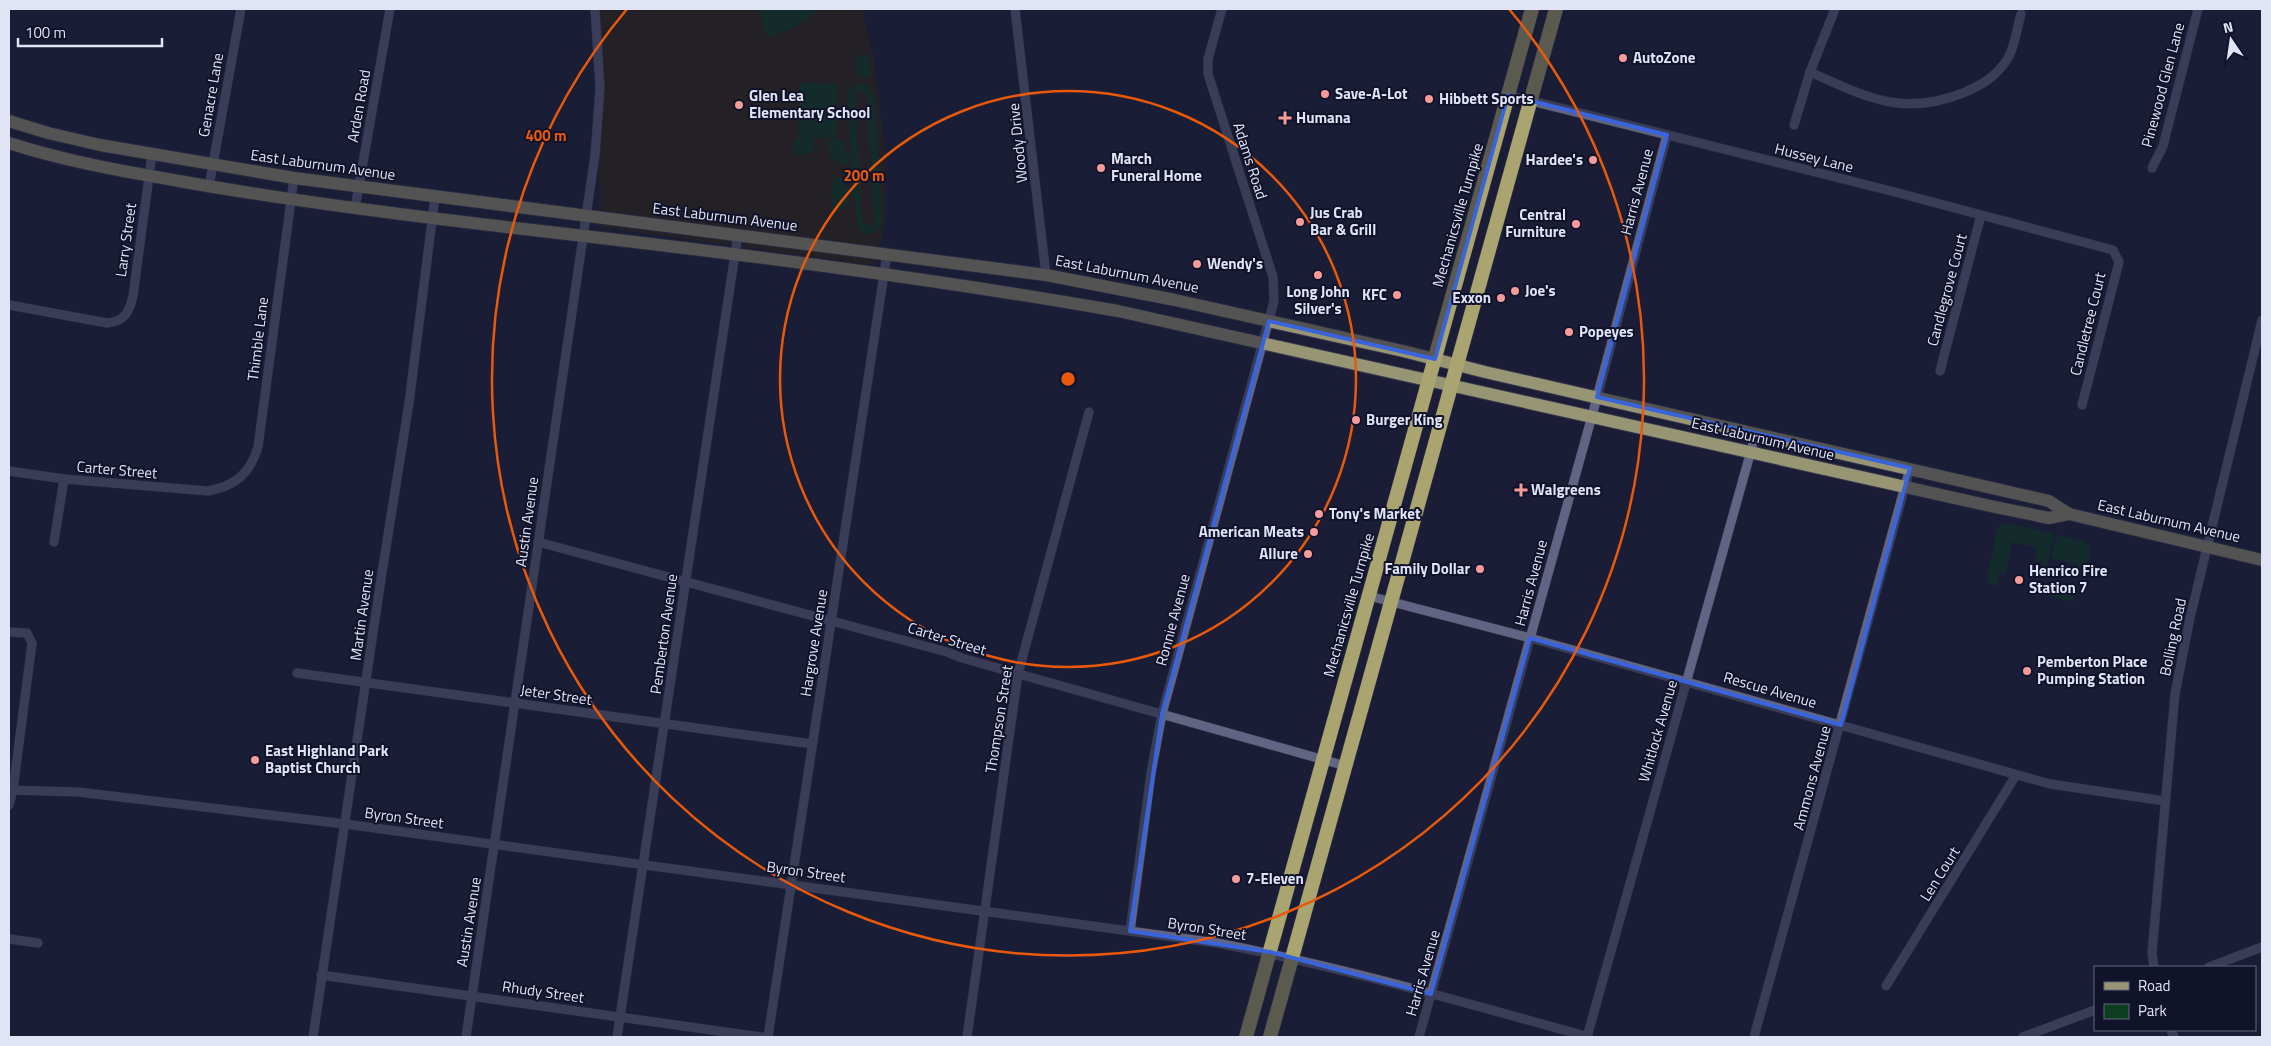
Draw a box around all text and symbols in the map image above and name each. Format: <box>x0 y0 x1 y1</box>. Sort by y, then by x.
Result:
scale bar <box>18 15 161 47</box>
north arrow <box>2206 15 2256 65</box>
text: N <box>2221 16 2235 38</box>
street label: Pinewood Glen Lane <box>2135 20 2190 150</box>
text: 100 m <box>25 21 66 44</box>
place label: AutoZone <box>1633 46 1696 69</box>
street label: Genacre Lane <box>192 51 229 139</box>
marker: AutoZone <box>1617 52 1629 64</box>
street label: Arden Road <box>341 68 376 144</box>
place label: Save-A-Lot <box>1335 82 1408 105</box>
place label: Glen Lea Elementary School <box>749 84 870 124</box>
place label: Hibbett Sports <box>1439 87 1534 110</box>
marker: Save-A-Lot <box>1319 88 1331 100</box>
marker: Hibbett Sports <box>1423 93 1435 105</box>
marker: Glen Lea Elementary School <box>733 99 745 111</box>
street label: Woody Drive <box>1002 102 1033 184</box>
place label: Humana <box>1296 106 1351 129</box>
marker: Humana <box>1278 111 1292 125</box>
street label: Adams Road <box>1227 119 1274 202</box>
text: 400 m <box>525 124 567 147</box>
street label: Hussey Lane <box>1772 137 1856 178</box>
street label: Mechanicsville Turnpike <box>1426 140 1489 290</box>
street label: East Laburnum Avenue <box>249 143 397 186</box>
street label: Harris Avenue <box>1614 146 1659 238</box>
place label: March Funeral Home <box>1111 147 1202 187</box>
place label: Hardee's <box>1526 148 1583 171</box>
marker: Hardee's <box>1587 154 1599 166</box>
marker: March Funeral Home <box>1095 162 1107 174</box>
text: 200 m <box>843 164 885 187</box>
street label: East Laburnum Avenue <box>651 196 799 237</box>
street label: Larry Street <box>109 201 142 278</box>
place label: Jus Crab Bar & Grill <box>1310 201 1376 241</box>
place label: Central Furniture <box>1505 203 1566 243</box>
marker: Jus Crab Bar & Grill <box>1294 216 1306 228</box>
marker: Central Furniture <box>1570 218 1582 230</box>
street label: Candlegrove Court <box>1920 230 1973 349</box>
street label: East Laburnum Avenue <box>1053 248 1201 299</box>
place label: Wendy's <box>1207 252 1263 275</box>
marker: Wendy's <box>1191 258 1203 270</box>
marker: Long John Silver's <box>1312 269 1324 281</box>
street label: Candletree Court <box>2064 269 2112 378</box>
place label: Joe's <box>1525 279 1556 302</box>
place label: Long John Silver's <box>1286 280 1350 320</box>
place label: KFC <box>1362 283 1387 306</box>
marker: Joe's <box>1509 285 1521 297</box>
place label: Exxon <box>1452 286 1491 309</box>
marker: KFC <box>1391 289 1403 301</box>
marker: Exxon <box>1495 292 1507 304</box>
street label: Thimble Lane <box>241 296 274 382</box>
place label: Popeyes <box>1579 320 1634 343</box>
marker: Popeyes <box>1563 326 1575 338</box>
centre of rings <box>1059 370 1077 388</box>
place label: Burger King <box>1366 408 1443 431</box>
street label: East Laburnum Avenue <box>1689 411 1837 466</box>
marker: Burger King <box>1350 414 1362 426</box>
street label: Carter Street <box>76 455 159 485</box>
street label: Austin Avenue <box>509 475 544 568</box>
place label: Walgreens <box>1531 478 1601 501</box>
marker: Walgreens <box>1515 484 1527 496</box>
street label: East Laburnum Avenue <box>2095 493 2243 548</box>
place label: Tony's Market <box>1329 502 1421 525</box>
marker: Tony's Market <box>1313 508 1325 520</box>
place label: American Meats <box>1199 520 1304 543</box>
marker: American Meats <box>1308 526 1320 538</box>
street label: Mechanicsville Turnpike <box>1317 530 1380 680</box>
street label: Harris Avenue <box>1508 537 1553 629</box>
place label: Allure <box>1259 542 1298 565</box>
marker: Allure <box>1302 548 1314 560</box>
place label: Family Dollar <box>1384 557 1470 580</box>
place label: Henrico Fire Station 7 <box>2029 559 2108 599</box>
marker: Family Dollar <box>1474 563 1486 575</box>
street label: Martin Avenue <box>344 568 379 662</box>
street label: Ronnie Avenue <box>1149 571 1196 668</box>
street label: Pemberton Avenue <box>644 572 683 695</box>
marker: Henrico Fire Station 7 <box>2013 574 2025 586</box>
street label: Hargrove Avenue <box>794 588 833 698</box>
street label: Bolling Road <box>2153 596 2192 678</box>
street label: Carter Street <box>905 616 990 662</box>
place label: Pemberton Place Pumping Station <box>2037 650 2148 690</box>
street label: Thompson Street <box>979 662 1019 775</box>
street label: Rescue Avenue <box>1721 665 1819 714</box>
marker: Pemberton Place Pumping Station <box>2021 665 2033 677</box>
street label: Whitlock Avenue <box>1632 677 1683 785</box>
street label: Jeter Street <box>519 678 594 711</box>
street label: Ammons Avenue <box>1787 723 1836 833</box>
place label: East Highland Park Baptist Church <box>265 739 389 779</box>
marker: East Highland Park Baptist Church <box>249 754 261 766</box>
street label: Byron Street <box>363 801 446 835</box>
street label: Len Court <box>1914 841 1966 905</box>
street label: Byron Street <box>765 855 848 889</box>
place label: 7-Eleven <box>1246 867 1304 890</box>
marker: 7-Eleven <box>1230 873 1242 885</box>
street label: Austin Avenue <box>450 875 487 969</box>
street label: Byron Street <box>1166 911 1249 946</box>
street label: Harris Avenue <box>1399 927 1446 1019</box>
legend <box>2094 966 2256 1031</box>
street label: Rhudy Street <box>501 974 586 1009</box>
text: Road <box>2138 974 2170 997</box>
text: Park <box>2138 999 2167 1022</box>

